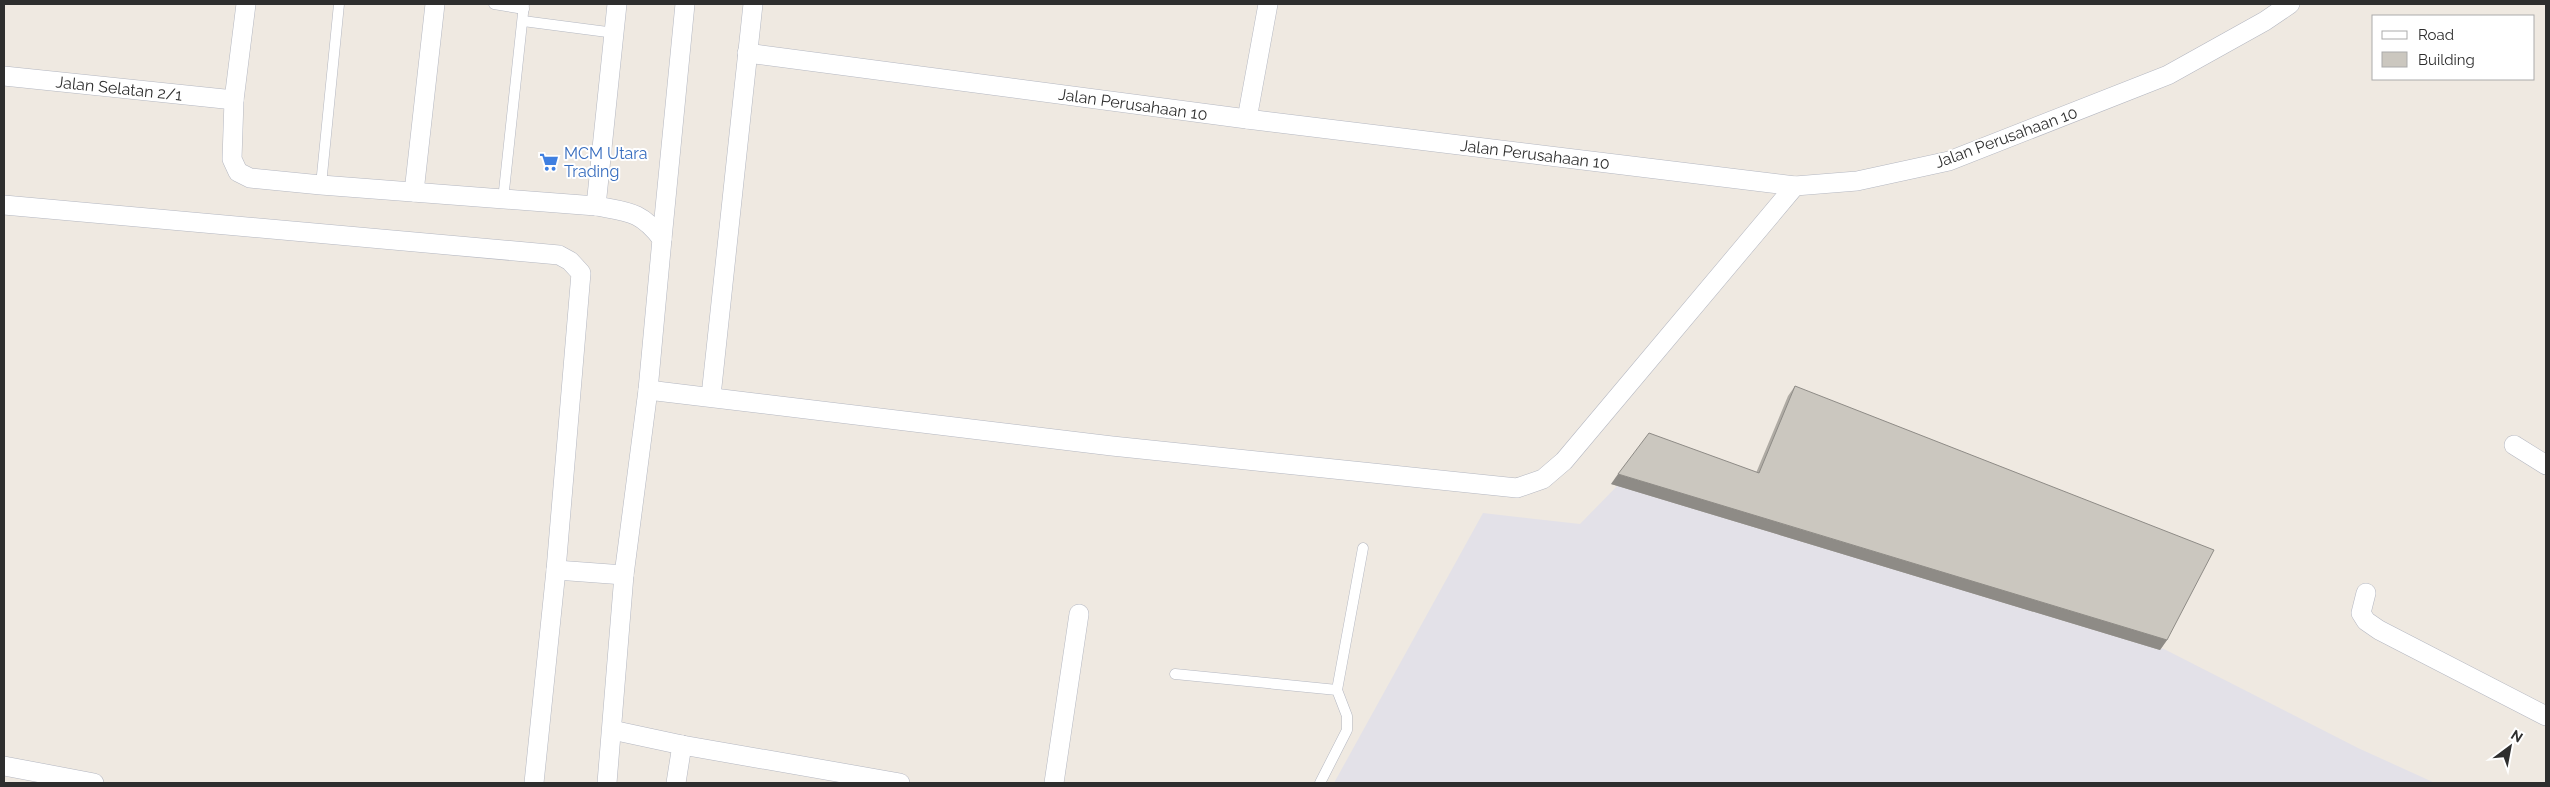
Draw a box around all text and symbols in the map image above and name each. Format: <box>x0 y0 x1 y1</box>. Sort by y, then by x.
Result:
legend <box>2372 15 2535 80</box>
text: Road <box>2418 26 2454 44</box>
text: Building <box>2418 51 2475 69</box>
street label: Jalan Selatan 2/1 <box>55 72 183 105</box>
street label: Jalan Perusahaan 10 <box>1057 85 1209 124</box>
street label: Jalan Perusahaan 10 <box>1932 103 2080 172</box>
street label: Jalan Perusahaan 10 <box>1459 136 1611 173</box>
place label: MCM Utara Trading <box>564 144 648 181</box>
supermarket icon: MCM Utara Trading <box>538 151 560 173</box>
north arrow <box>2485 722 2535 772</box>
text: N <box>2508 726 2526 746</box>

